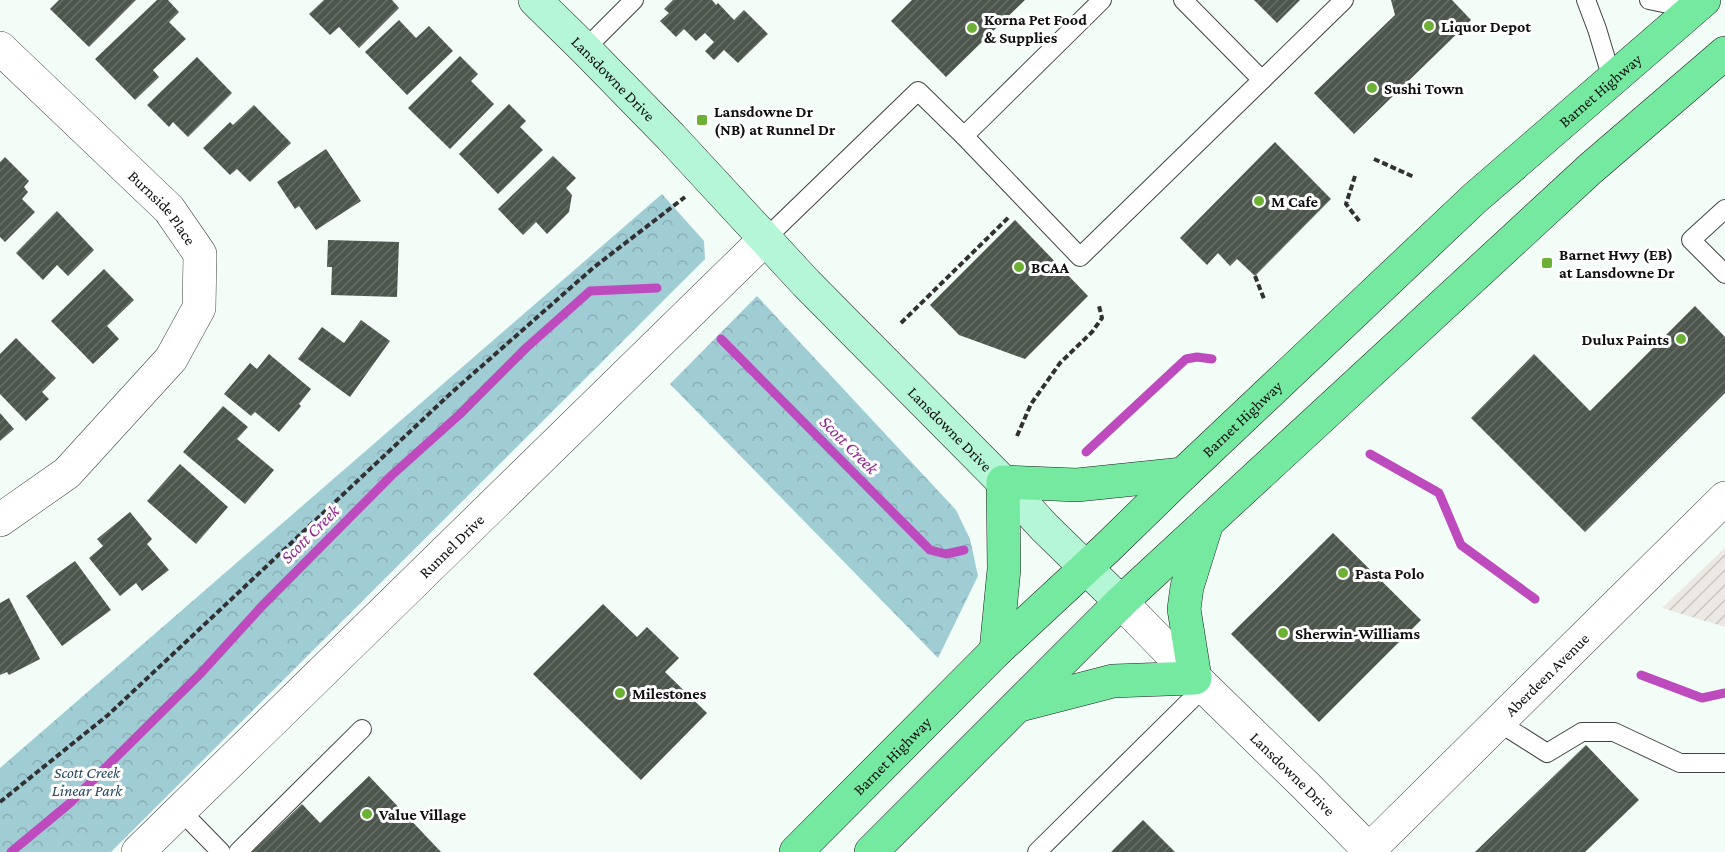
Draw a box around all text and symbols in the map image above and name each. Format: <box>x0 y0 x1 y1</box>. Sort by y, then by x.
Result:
place label: Korna Pet Food & Supplies <box>984 11 1087 46</box>
place label: Liquor Depot <box>1441 18 1531 35</box>
marker: Liquor Depot <box>1422 19 1436 33</box>
marker: Korna Pet Food & Supplies <box>965 21 979 35</box>
street label: Lansdowne Drive <box>568 32 659 124</box>
street label: Barnet Highway <box>1555 49 1646 130</box>
place label: Sushi Town <box>1384 80 1464 97</box>
marker: Sushi Town <box>1365 81 1379 95</box>
place label: Lansdowne Dr (NB) at Runnel Dr <box>714 103 836 139</box>
marker: Lansdowne Dr (NB) at Runnel Dr <box>695 113 709 127</box>
street label: Burnside Place <box>125 167 199 248</box>
place label: M Cafe <box>1271 193 1319 210</box>
marker: M Cafe <box>1252 194 1266 208</box>
place label: Barnet Hwy (EB) at Lansdowne Dr <box>1559 246 1675 281</box>
marker: Barnet Hwy (EB) at Lansdowne Dr <box>1540 256 1554 270</box>
place label: BCAA <box>1031 259 1069 276</box>
marker: BCAA <box>1012 260 1026 274</box>
place label: Dulux Paints <box>1582 331 1669 348</box>
marker: Dulux Paints <box>1674 332 1688 346</box>
street label: Barnet Highway <box>1199 376 1286 460</box>
street label: Lansdowne Drive <box>905 383 996 474</box>
water label: Scott Creek <box>816 412 883 479</box>
water label: Scott Creek <box>277 500 344 567</box>
street label: Runnel Drive <box>415 511 487 581</box>
place label: Pasta Polo <box>1355 565 1424 582</box>
marker: Pasta Polo <box>1336 566 1350 580</box>
place label: Sherwin-Williams <box>1295 625 1420 642</box>
marker: Sherwin-Williams <box>1276 626 1290 640</box>
street label: Aberdeen Avenue <box>1501 629 1592 719</box>
place label: Milestones <box>632 685 707 702</box>
marker: Milestones <box>613 686 627 700</box>
street label: Barnet Highway <box>850 713 935 798</box>
street label: Lansdowne Drive <box>1247 728 1339 819</box>
park label: Scott Creek Linear Park <box>52 764 123 799</box>
place label: Value Village <box>378 806 467 823</box>
marker: Value Village <box>360 807 374 821</box>

